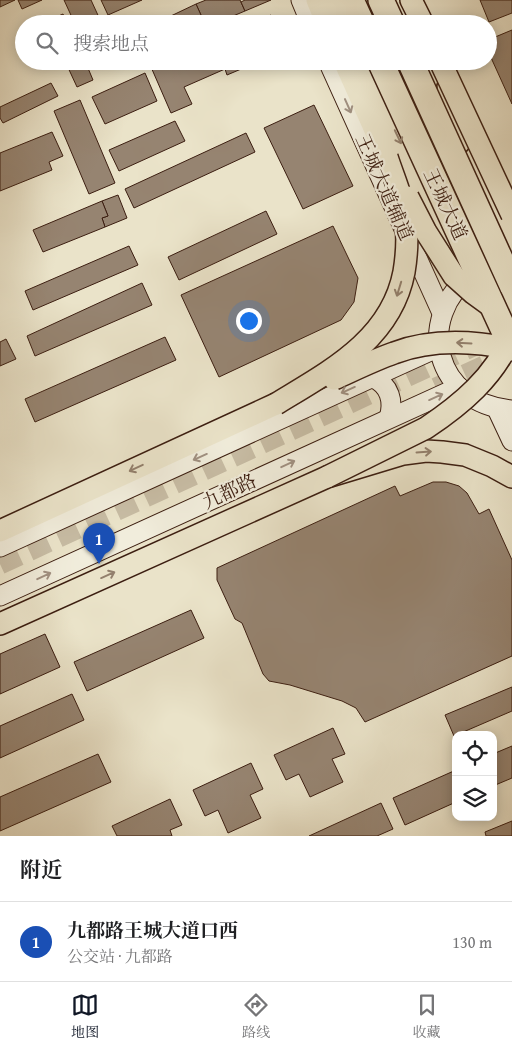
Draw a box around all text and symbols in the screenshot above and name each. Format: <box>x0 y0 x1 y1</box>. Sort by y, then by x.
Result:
search box <box>15 15 497 70</box>
icon: search <box>33 29 61 57</box>
text: 搜索地点 <box>73 29 149 57</box>
one-way arrow <box>344 98 354 113</box>
street label: 王城大道辅道 <box>349 129 421 245</box>
one-way arrow <box>394 129 404 144</box>
street label: 王城大道 <box>417 164 475 244</box>
one-way arrow <box>394 281 404 297</box>
your location <box>236 308 262 334</box>
one-way arrow <box>456 339 472 348</box>
one-way arrow <box>341 385 356 395</box>
one-way arrow <box>428 392 443 402</box>
one-way arrow <box>416 448 432 457</box>
one-way arrow <box>193 452 208 462</box>
one-way arrow <box>280 459 295 469</box>
one-way arrow <box>129 464 144 474</box>
street label: 九都路 <box>197 466 261 516</box>
pin: 1 <box>83 523 115 564</box>
one-way arrow <box>36 570 51 580</box>
one-way arrow <box>100 570 115 580</box>
map controls <box>452 731 497 821</box>
button: locate <box>452 731 497 776</box>
button: layers <box>452 776 497 821</box>
text: 附近 <box>20 854 62 885</box>
text: 九都路王城大道口西 <box>67 916 238 944</box>
text: 1 <box>32 930 40 954</box>
text: 130 m <box>452 930 492 954</box>
text: 公交站 · 九都路 <box>67 944 173 968</box>
tab: 地图 <box>71 991 99 1042</box>
tab: 路线 <box>242 991 270 1042</box>
tab: 收藏 <box>413 991 441 1042</box>

